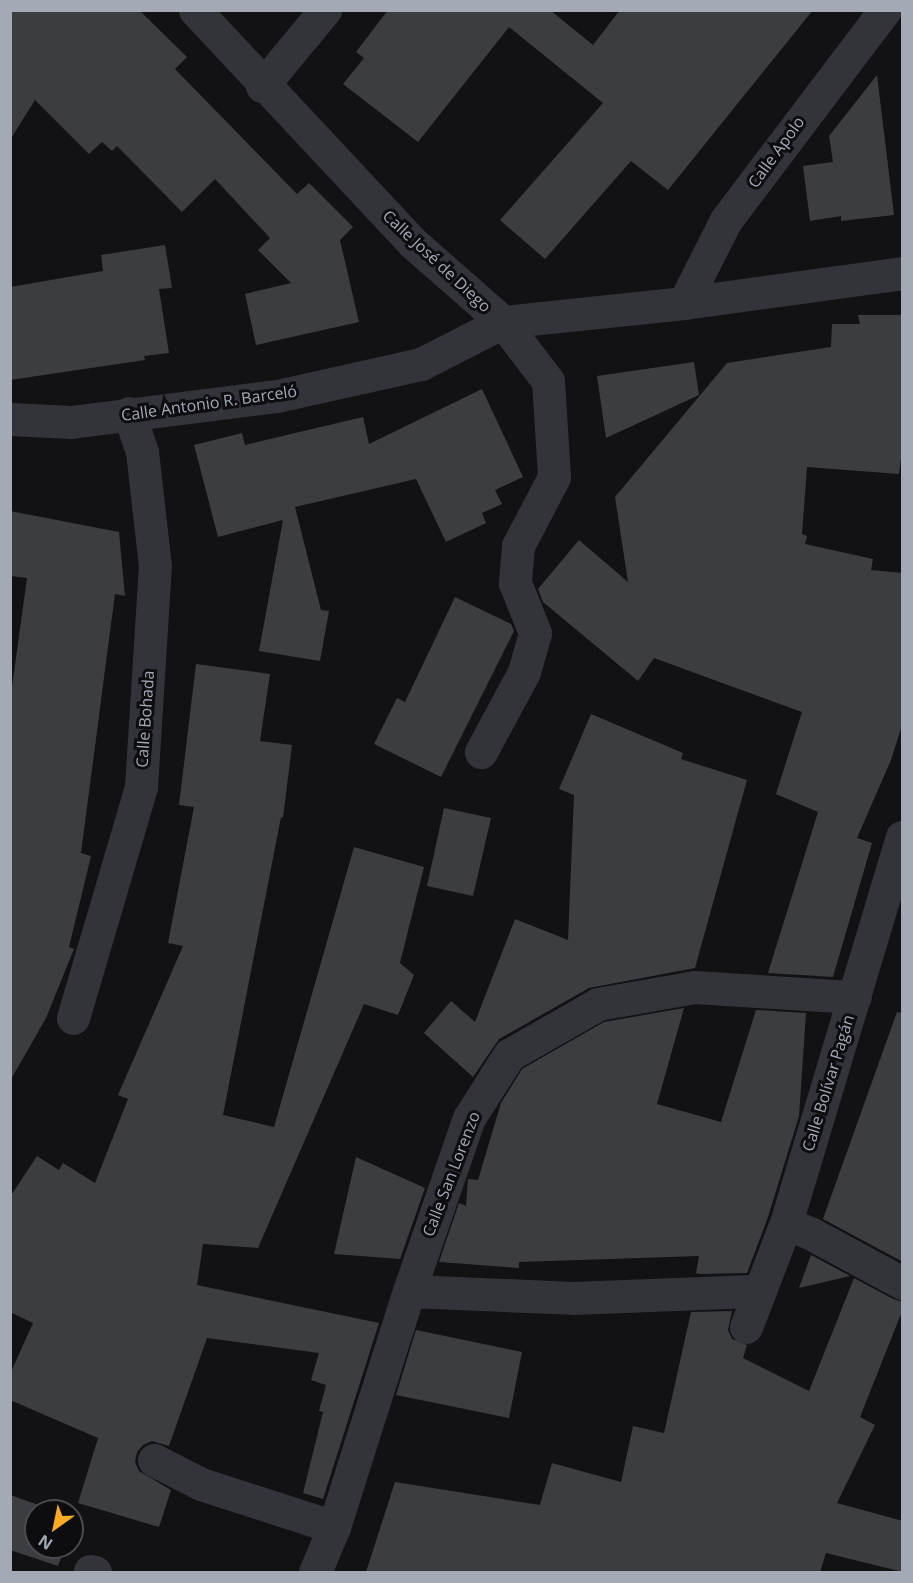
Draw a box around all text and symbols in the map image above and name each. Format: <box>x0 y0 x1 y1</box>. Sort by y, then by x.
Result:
street label: Calle Apolo <box>744 113 808 191</box>
street label: Calle José de Diego <box>379 206 495 316</box>
street label: Calle Antonio R. Barceló <box>120 381 298 425</box>
street label: Calle Bohada <box>132 670 158 768</box>
street label: Calle Bolívar Pagán <box>798 1012 858 1154</box>
street label: Calle San Lorenzo <box>418 1109 484 1239</box>
north arrow <box>24 1499 84 1559</box>
text: N <box>34 1530 57 1555</box>

